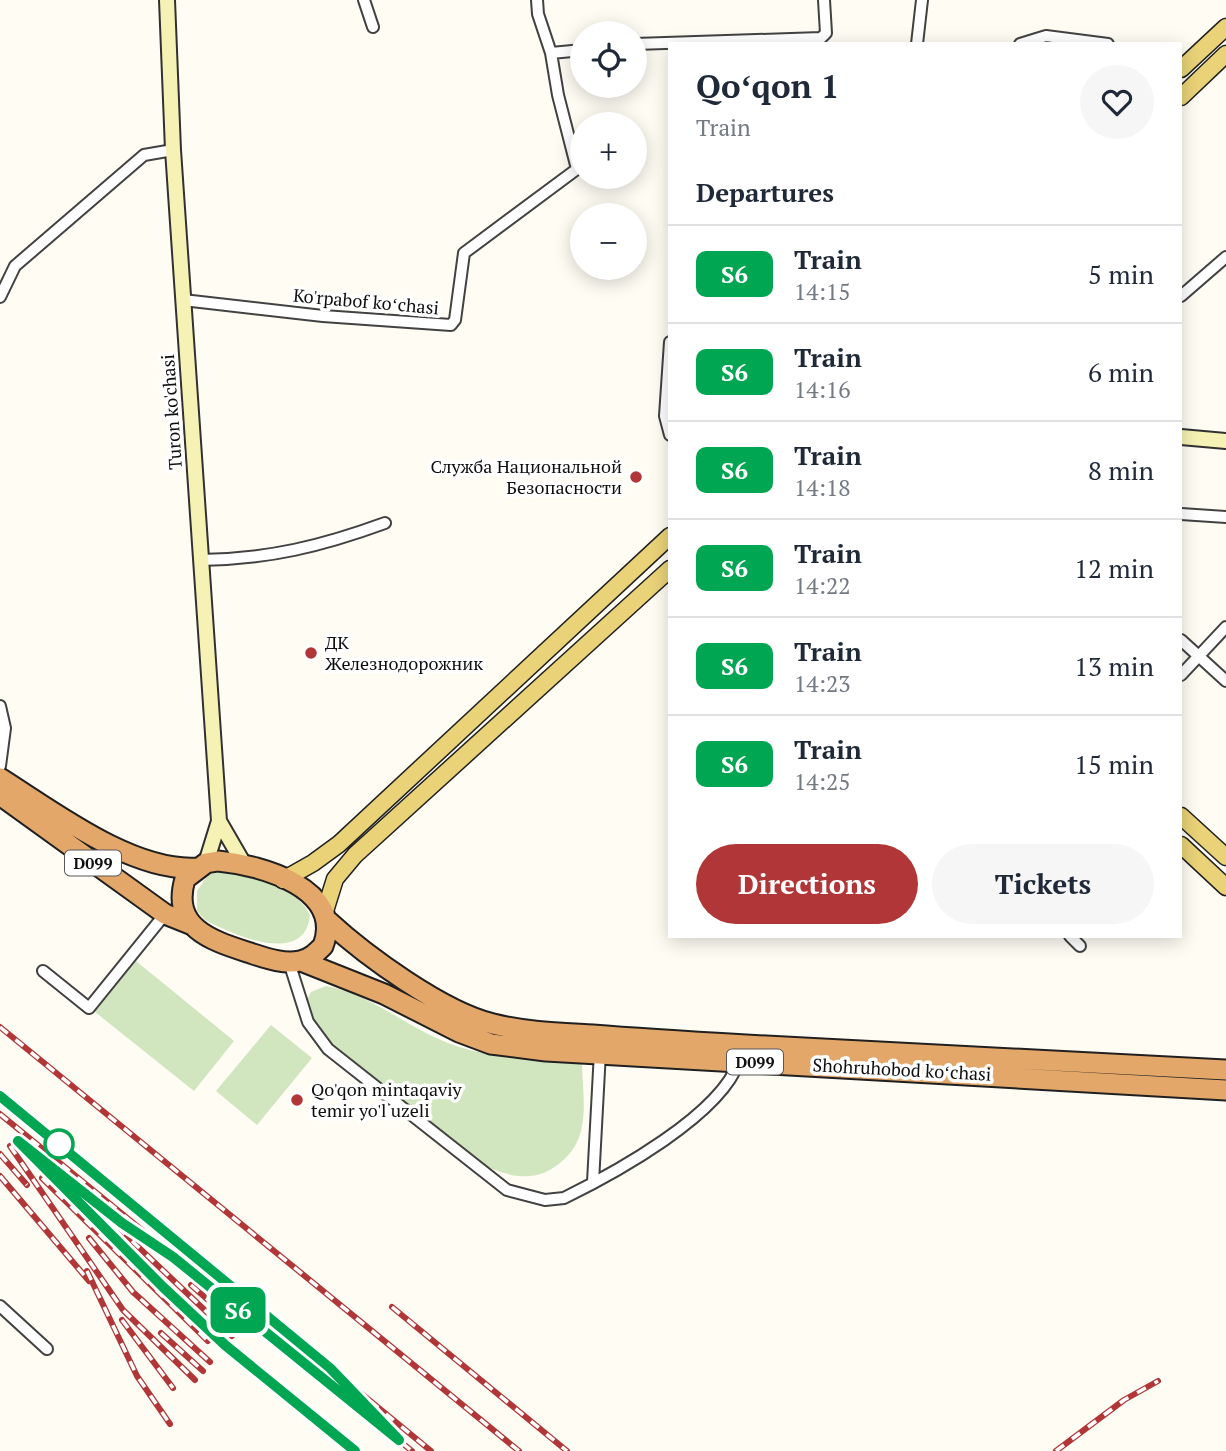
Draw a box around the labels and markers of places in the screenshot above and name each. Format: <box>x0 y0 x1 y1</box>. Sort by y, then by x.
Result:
place label: Служба Национальной Безопасности <box>431 454 622 499</box>
marker: Служба Национальной Безопасности <box>628 469 644 485</box>
place label: ДК Железнодорожник <box>325 630 483 675</box>
marker: ДК Железнодорожник <box>303 645 319 661</box>
place label: Qo'qon mintaqaviy temir yo'l uzeli <box>311 1077 463 1122</box>
marker: Qo'qon mintaqaviy temir yo'l uzeli <box>289 1092 305 1108</box>
unlabelled marker <box>44 1129 74 1159</box>

